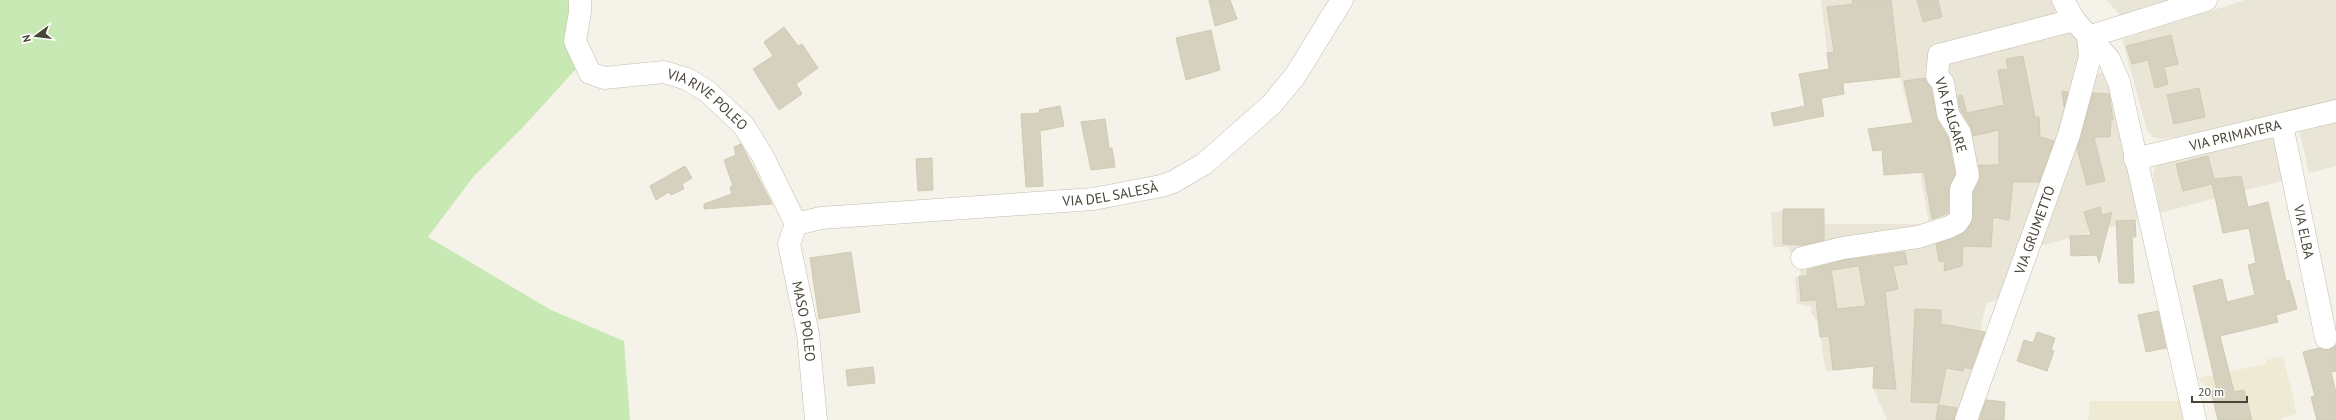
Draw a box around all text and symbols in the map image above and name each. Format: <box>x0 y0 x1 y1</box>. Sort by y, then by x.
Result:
north arrow <box>16 16 56 56</box>
text: N <box>19 33 34 44</box>
street label: VIA RIVE POLEO <box>664 64 752 134</box>
street label: VIA FALGARE <box>1931 74 1971 155</box>
street label: VIA PRIMAVERA <box>2186 115 2284 155</box>
street label: VIA DEL SALESÀ <box>1061 178 1160 210</box>
street label: VIA GRUMETTO <box>2010 183 2059 278</box>
street label: VIA ELBA <box>2290 202 2319 261</box>
street label: MASO POLEO <box>788 279 820 362</box>
scale bar <box>2192 378 2247 404</box>
text: 20 m <box>2198 384 2224 399</box>

